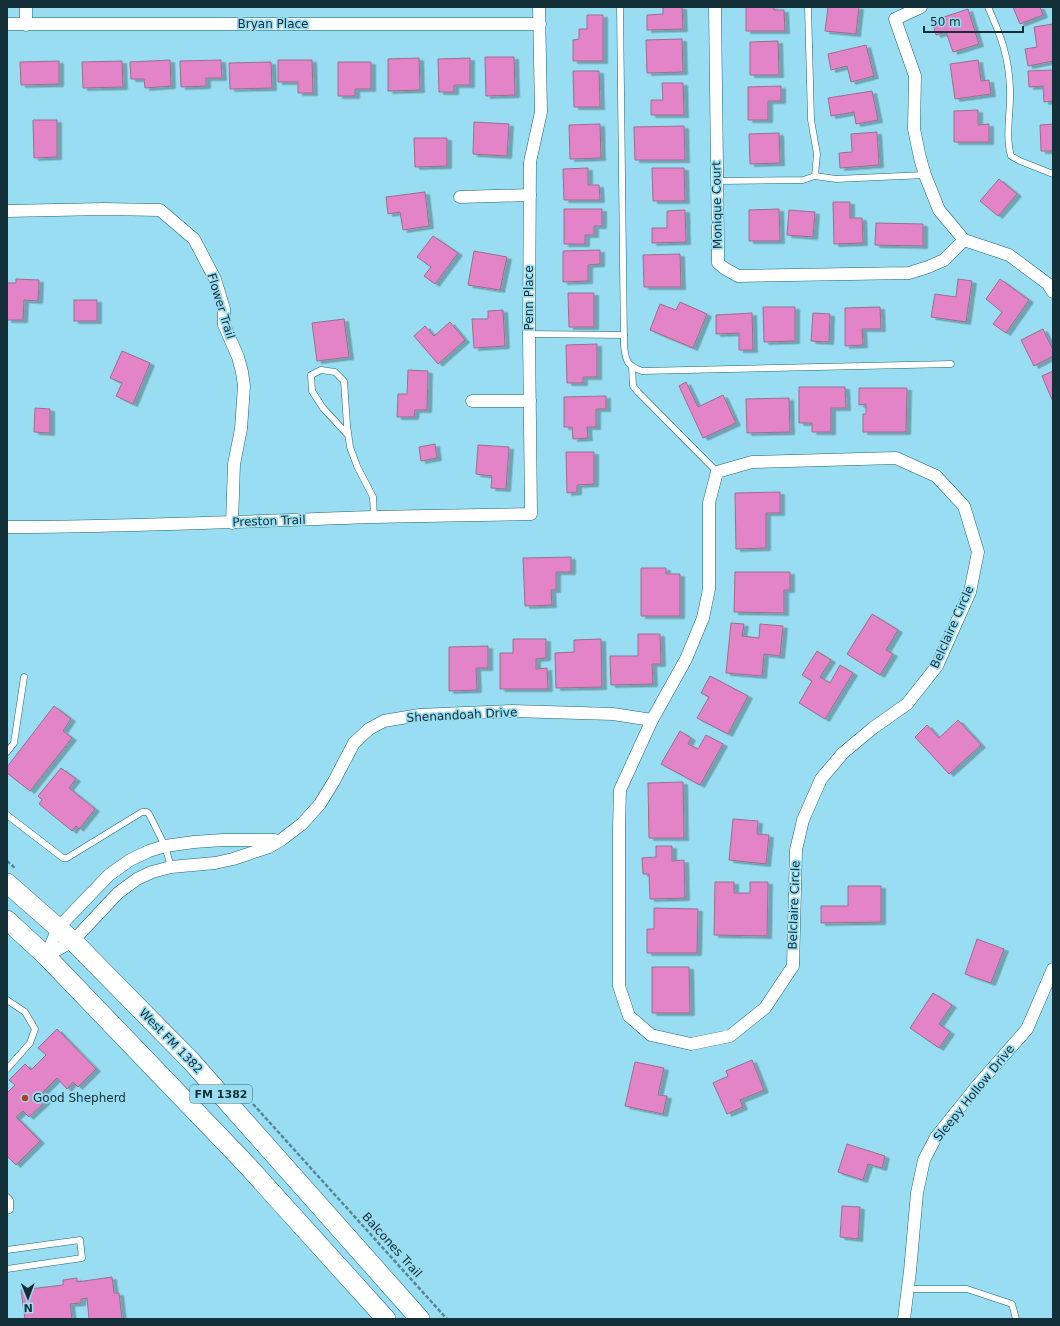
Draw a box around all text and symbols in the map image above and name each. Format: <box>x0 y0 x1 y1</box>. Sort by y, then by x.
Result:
scale bar <box>924 8 1023 34</box>
text: 50 m <box>930 15 961 29</box>
street label: Bryan Place <box>238 17 308 31</box>
street label: Monique Court <box>709 161 725 249</box>
street label: Penn Place <box>522 265 536 331</box>
street label: Flower Trail <box>204 271 238 341</box>
street label: Preston Trail <box>232 513 306 529</box>
street label: Belclaire Circle <box>927 583 977 671</box>
street label: Shenandoah Drive <box>406 705 518 725</box>
street label: Belclaire Circle <box>785 860 803 950</box>
street label: West FM 1382 <box>136 1006 206 1076</box>
street label: Sleepy Hollow Drive <box>931 1042 1017 1144</box>
road number: FM 1382 <box>190 1085 252 1103</box>
place label: Good Shepherd <box>33 1091 126 1105</box>
marker: Good Shepherd <box>20 1093 30 1103</box>
street label: Balcones Trail <box>359 1210 425 1280</box>
north arrow <box>8 1278 48 1318</box>
text: N <box>23 1301 33 1314</box>

